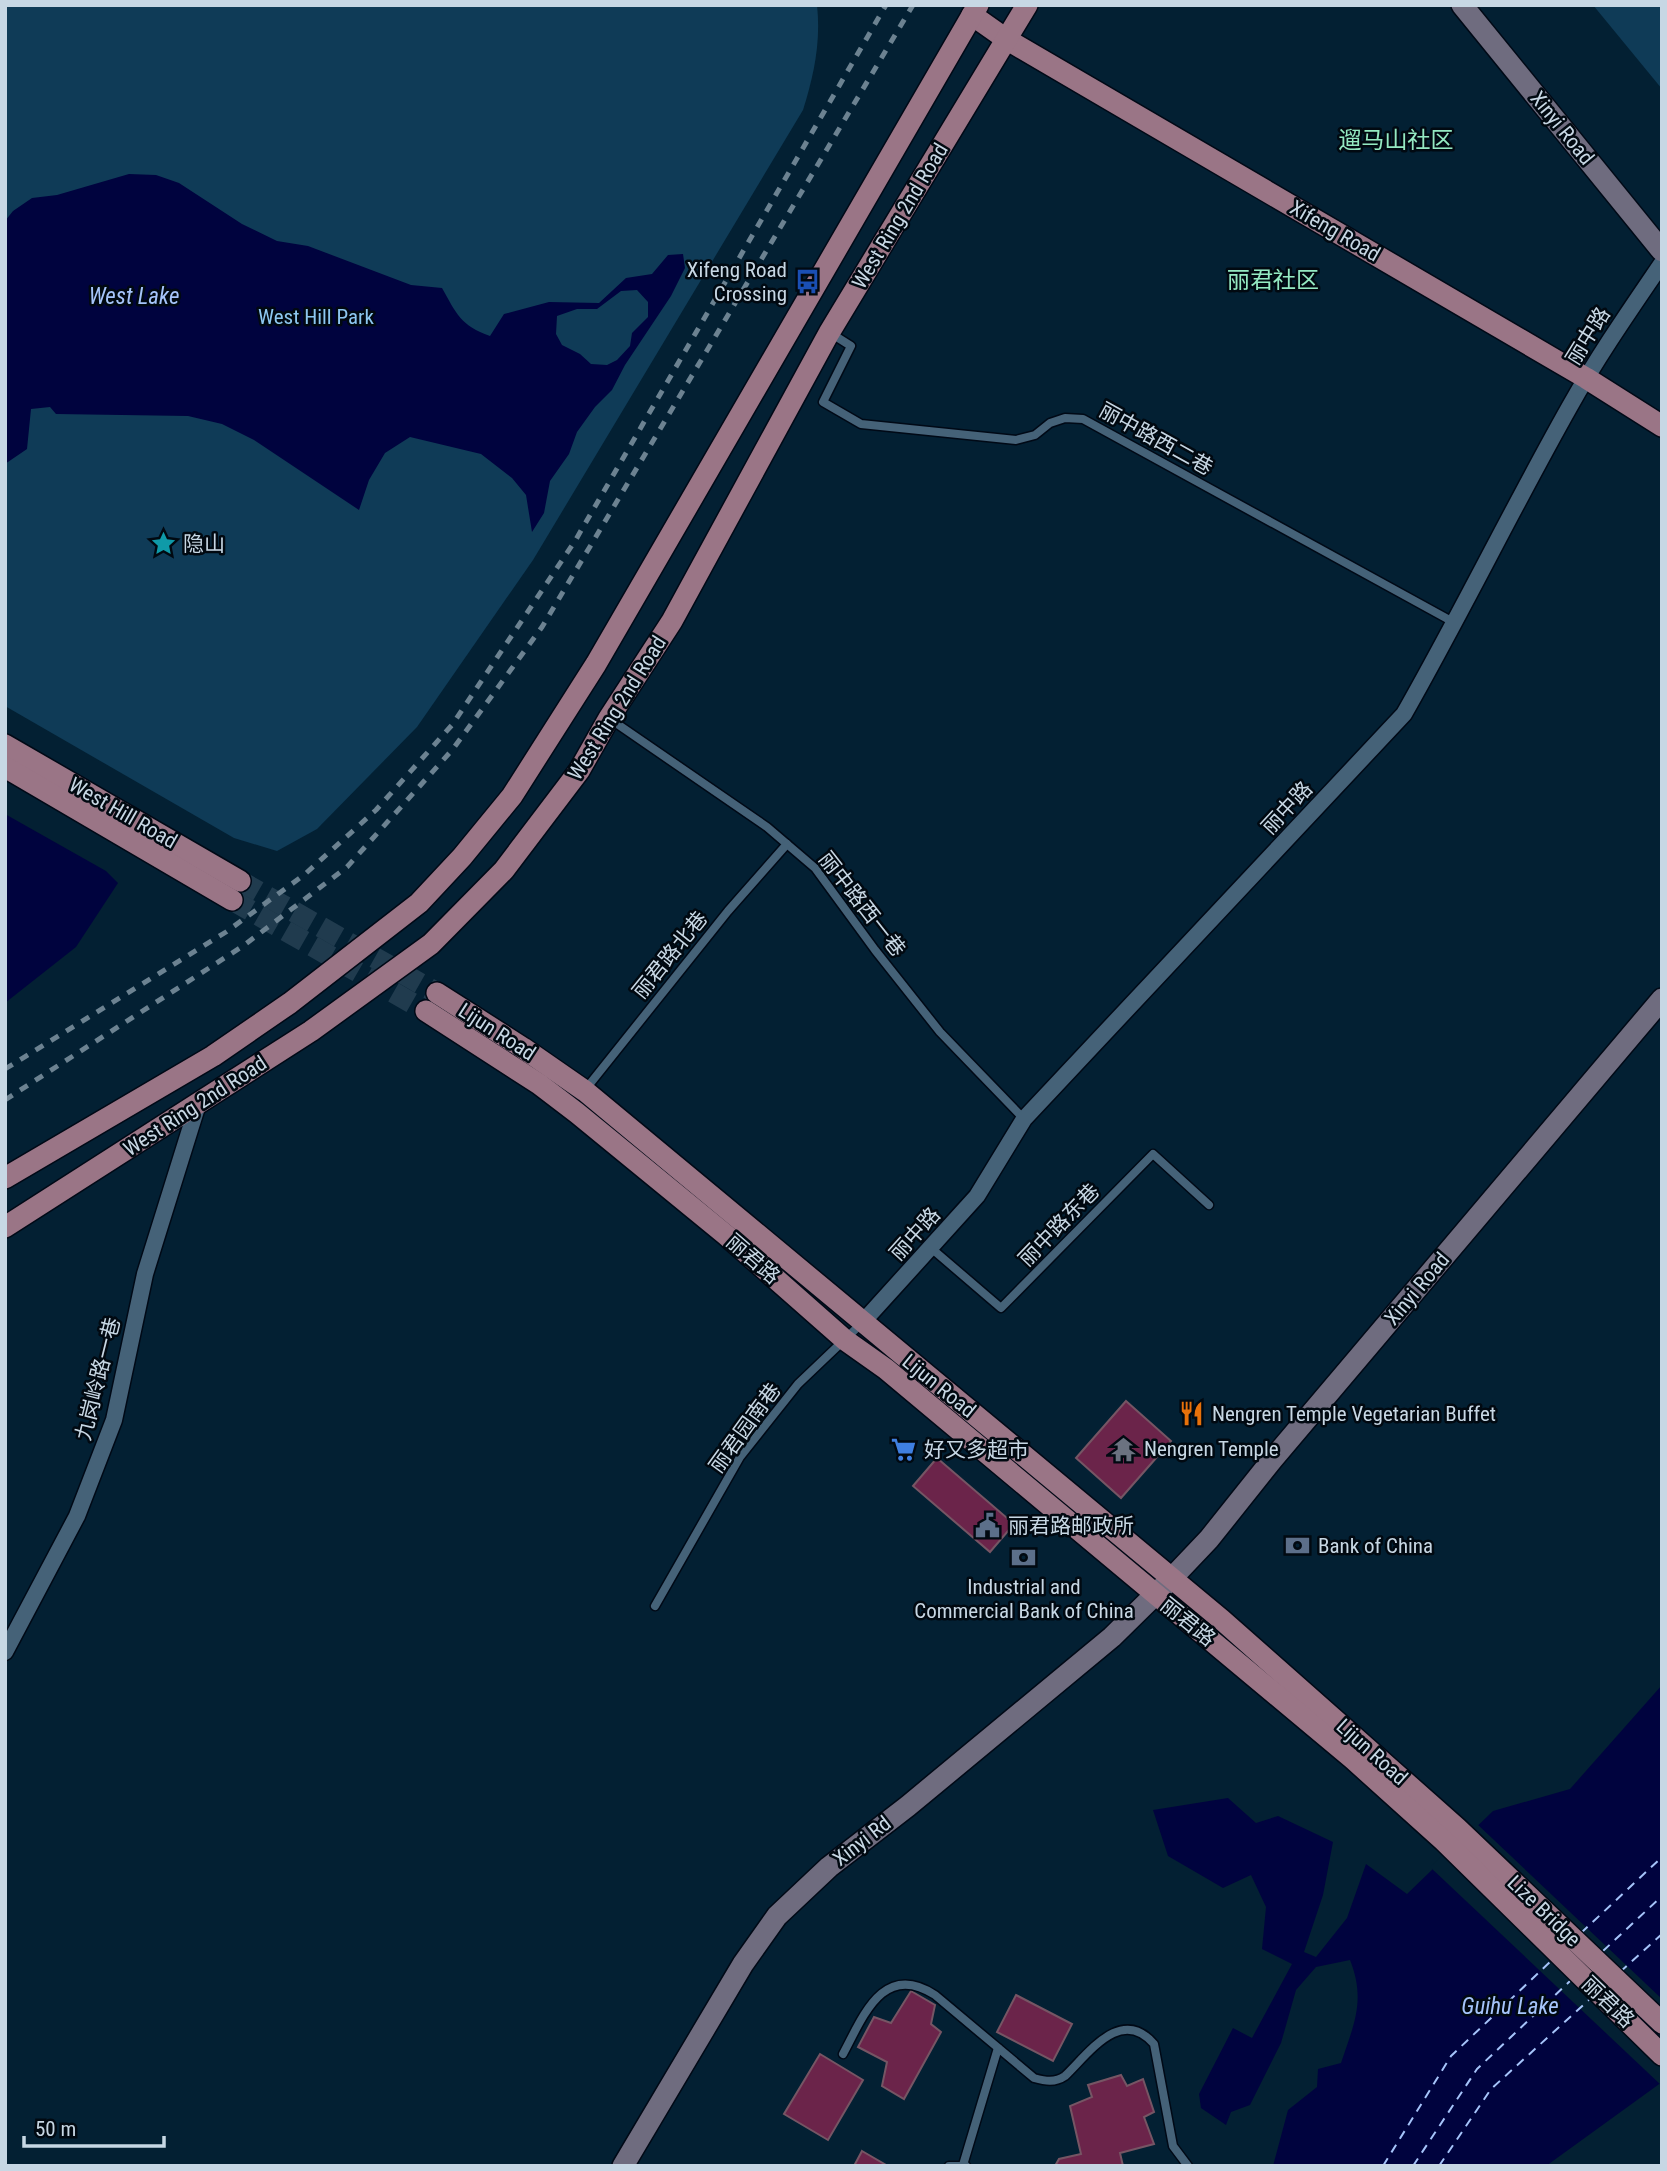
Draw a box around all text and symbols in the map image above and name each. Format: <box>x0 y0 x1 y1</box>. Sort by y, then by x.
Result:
street label: Xinyi Road <box>1525 87 1599 169</box>
district label: 遛马山社区 <box>1339 127 1454 154</box>
street label: West Ring 2nd Road <box>847 139 953 293</box>
street label: Xifeng Road <box>1286 196 1384 266</box>
place label: Xifeng Road Crossing <box>687 258 787 306</box>
district label: 丽君社区 <box>1227 267 1319 294</box>
bus stop icon: Xifeng Road Crossing <box>793 268 821 296</box>
water label: West Lake <box>89 283 179 310</box>
street label: 丽中路 <box>1561 303 1615 369</box>
park label: West Hill Park <box>258 305 374 329</box>
street label: 丽中路西二巷 <box>1095 398 1217 480</box>
place icon: 隐山 <box>149 530 177 558</box>
place label: 隐山 <box>183 532 225 556</box>
street label: West Ring 2nd Road <box>563 632 671 784</box>
street label: West Hill Road <box>65 772 181 854</box>
street label: 丽中路 <box>1257 777 1317 839</box>
street label: 丽中路西一巷 <box>814 847 910 961</box>
street label: 丽君路北巷 <box>628 907 712 1003</box>
street label: Lijun Road <box>454 998 540 1066</box>
street label: West Ring 2nd Road <box>119 1051 271 1161</box>
street label: 丽中路东巷 <box>1014 1179 1104 1271</box>
street label: 丽中路 <box>885 1203 945 1265</box>
street label: 丽君路 <box>721 1229 785 1289</box>
street label: Xinyi Road <box>1380 1248 1454 1330</box>
street label: 九岗岭路一巷 <box>71 1315 125 1443</box>
street label: Lijun Road <box>898 1349 980 1423</box>
street label: 丽君园南巷 <box>704 1378 786 1478</box>
restaurant icon: Nengren Temple Vegetarian Buffet <box>1178 1400 1206 1428</box>
place label: Nengren Temple Vegetarian Buffet <box>1212 1402 1496 1426</box>
temple icon: Nengren Temple <box>1110 1435 1138 1463</box>
supermarket icon: 好又多超市 <box>890 1436 918 1464</box>
place label: Nengren Temple <box>1144 1437 1279 1461</box>
place label: 好又多超市 <box>924 1438 1029 1462</box>
public building icon: 丽君路邮政所 <box>974 1512 1002 1540</box>
place label: 丽君路邮政所 <box>1008 1514 1134 1538</box>
bank icon: Bank of China <box>1284 1532 1312 1560</box>
place label: Bank of China <box>1318 1534 1433 1558</box>
bank icon: Industrial and Commercial Bank of China <box>1010 1544 1038 1572</box>
place label: Industrial and Commercial Bank of China <box>914 1575 1134 1623</box>
street label: 丽君路 <box>1156 1593 1220 1651</box>
street label: Lijun Road <box>1332 1714 1412 1790</box>
street label: Xinyi Rd <box>828 1811 896 1871</box>
street label: Lize Bridge <box>1503 1870 1585 1952</box>
street label: 丽君路 <box>1577 1971 1639 2033</box>
water label: Guihu Lake <box>1461 1993 1559 2020</box>
scale bar <box>24 2104 164 2148</box>
text: 50 m <box>35 2117 76 2141</box>

